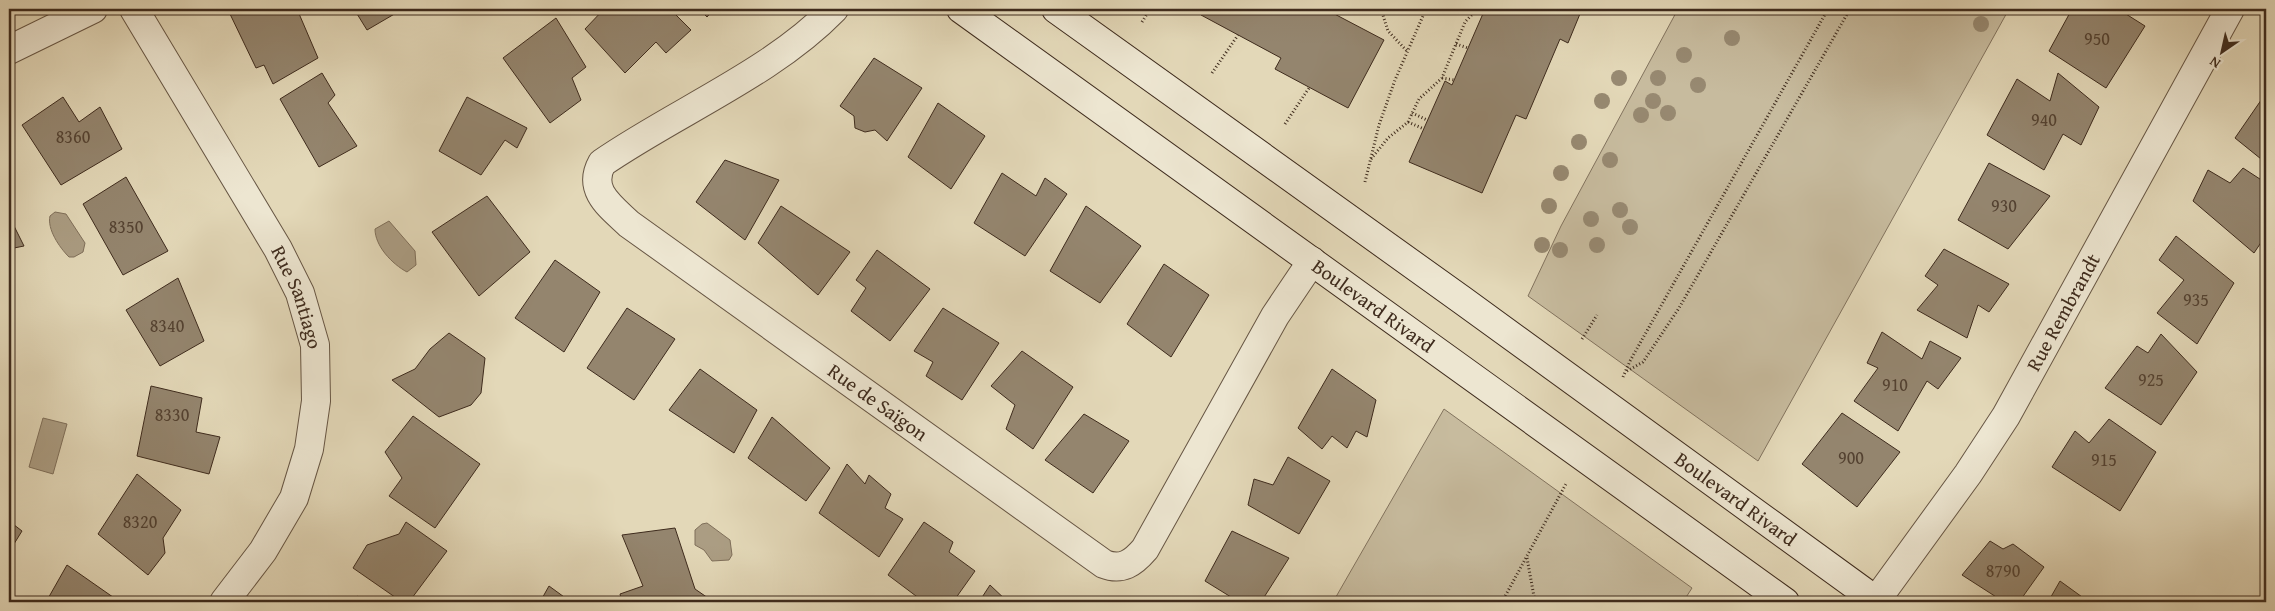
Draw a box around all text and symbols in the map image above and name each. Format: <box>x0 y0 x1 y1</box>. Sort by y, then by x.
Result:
house number: 950 <box>2084 25 2110 52</box>
north arrow <box>2198 28 2248 78</box>
text: N <box>2205 52 2224 74</box>
house number: 940 <box>2031 106 2057 133</box>
house number: 8360 <box>56 123 91 150</box>
house number: 930 <box>1991 192 2017 219</box>
house number: 8350 <box>109 213 144 240</box>
street label: Rue Santiago <box>264 240 330 352</box>
street label: Rue Rembrandt <box>2019 248 2107 376</box>
street label: Boulevard Rivard <box>1307 251 1441 359</box>
house number: 935 <box>2183 286 2209 313</box>
house number: 8340 <box>150 312 185 339</box>
street label: Rue de Saïgon <box>822 356 934 448</box>
house number: 925 <box>2138 366 2164 393</box>
house number: 910 <box>1882 371 1908 398</box>
house number: 8330 <box>155 401 190 428</box>
street label: Boulevard Rivard <box>1669 444 1803 553</box>
house number: 900 <box>1838 444 1864 471</box>
house number: 915 <box>2091 446 2117 473</box>
house number: 8320 <box>123 508 158 535</box>
house number: 8790 <box>1986 557 2021 584</box>

